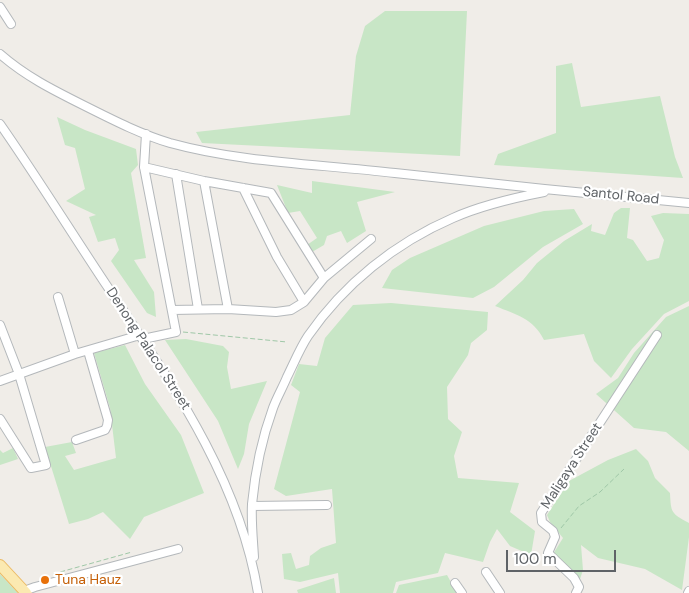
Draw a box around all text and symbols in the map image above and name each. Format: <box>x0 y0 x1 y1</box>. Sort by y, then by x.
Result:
street label: Santol Road <box>582 184 660 208</box>
street label: Denong Palacol Street <box>102 285 194 413</box>
street label: Maligaya Street <box>538 420 606 512</box>
scale bar <box>509 540 619 572</box>
text: 100 m <box>514 549 557 569</box>
place label: Tuna Hauz <box>55 572 121 588</box>
marker: Tuna Hauz <box>39 574 51 586</box>

